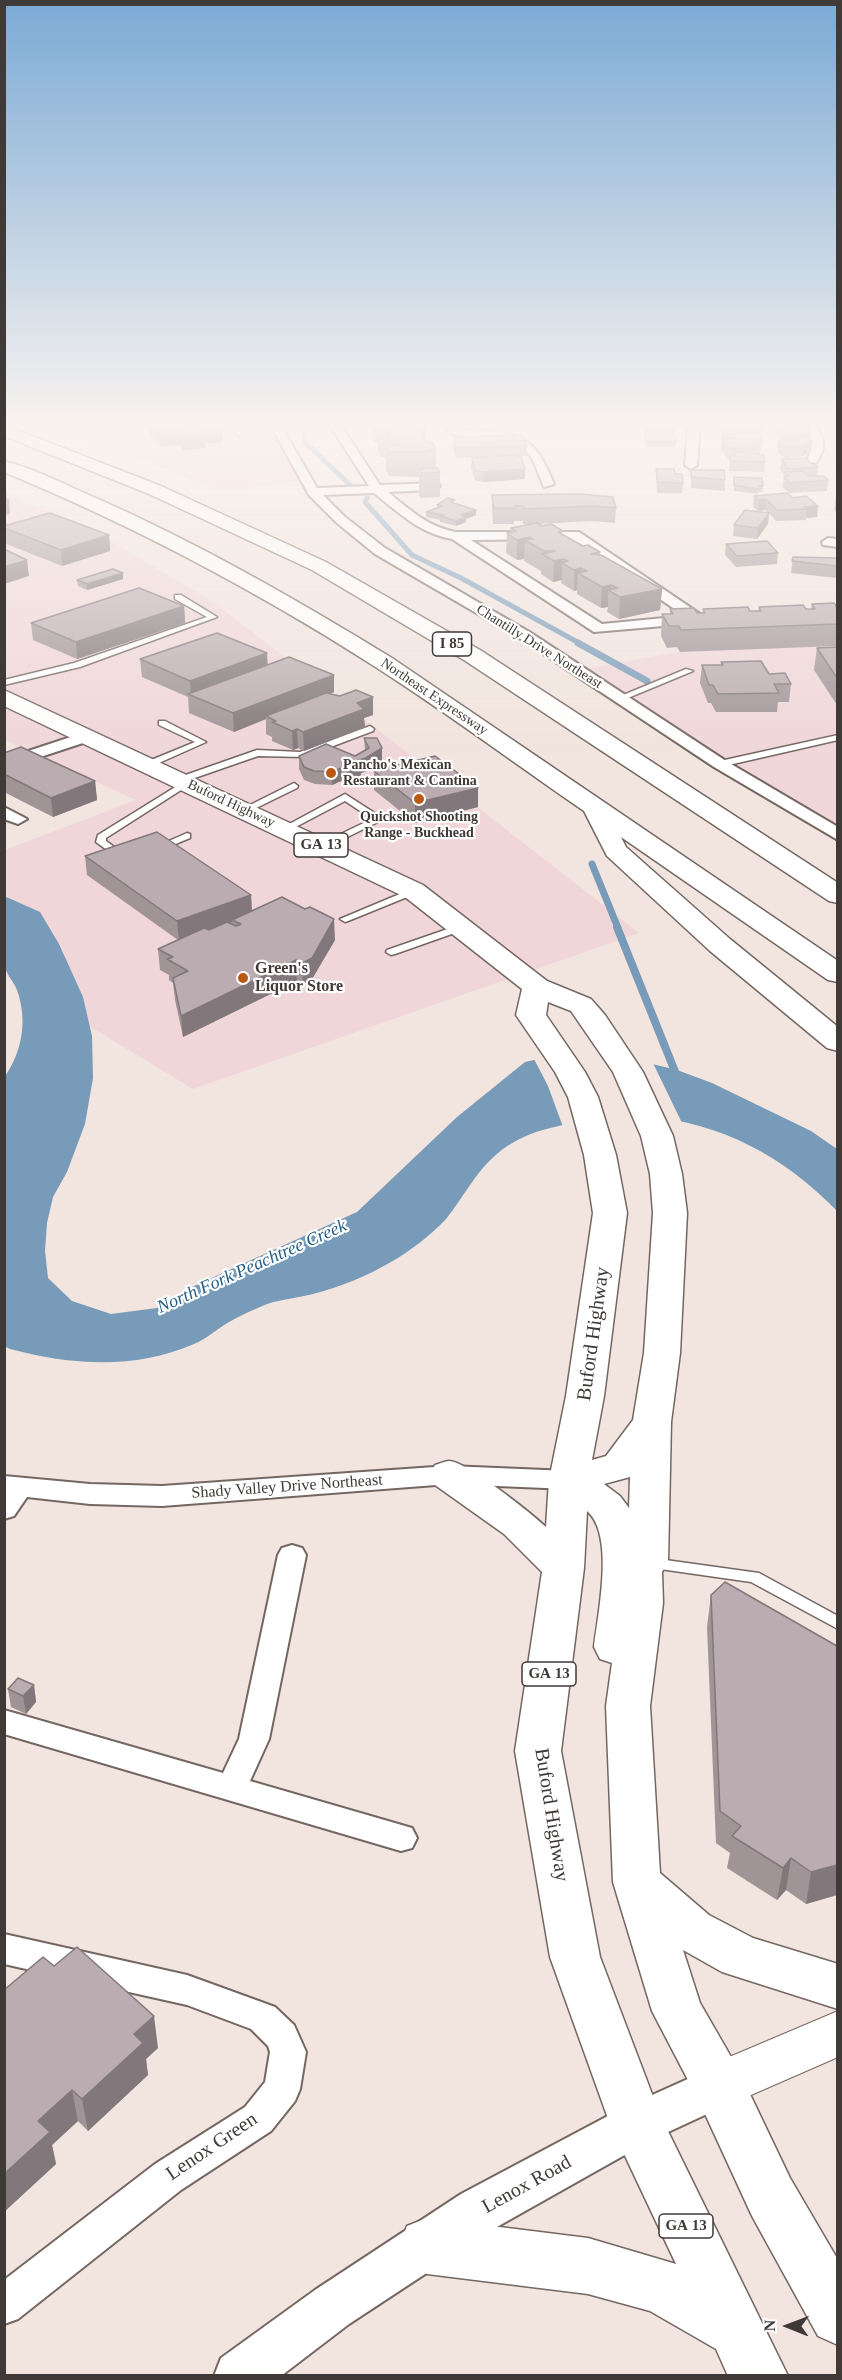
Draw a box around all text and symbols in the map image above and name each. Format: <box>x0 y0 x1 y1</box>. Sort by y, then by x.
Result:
street label: Chantilly Drive Northeast <box>473 601 605 693</box>
road number: I 85 <box>432 632 472 656</box>
street label: Northeast Expressway <box>377 655 491 739</box>
place label: Pancho's Mexican Restaurant & Cantina <box>343 757 477 790</box>
marker: Pancho's Mexican Restaurant & Cantina <box>324 766 338 780</box>
street label: Buford Highway <box>185 776 277 832</box>
marker: Quickshot Shooting Range - Buckhead <box>412 792 426 806</box>
place label: Quickshot Shooting Range - Buckhead <box>360 809 478 842</box>
road number: GA 13 <box>294 833 348 857</box>
place label: Green's Liquor Store <box>255 959 343 997</box>
marker: Green's Liquor Store <box>236 971 250 985</box>
water label: North Fork Peachtree Creek <box>154 1215 350 1319</box>
street label: Buford Highway <box>573 1265 615 1403</box>
street label: Shady Valley Drive Northeast <box>191 1471 383 1503</box>
road number: GA 13 <box>522 1662 576 1686</box>
street label: Buford Highway <box>529 1746 573 1884</box>
street label: Lenox Green <box>162 2108 262 2186</box>
street label: Lenox Road <box>478 2151 576 2219</box>
road number: GA 13 <box>659 2214 713 2238</box>
north arrow <box>758 2296 818 2356</box>
text: N <box>761 2320 778 2332</box>

